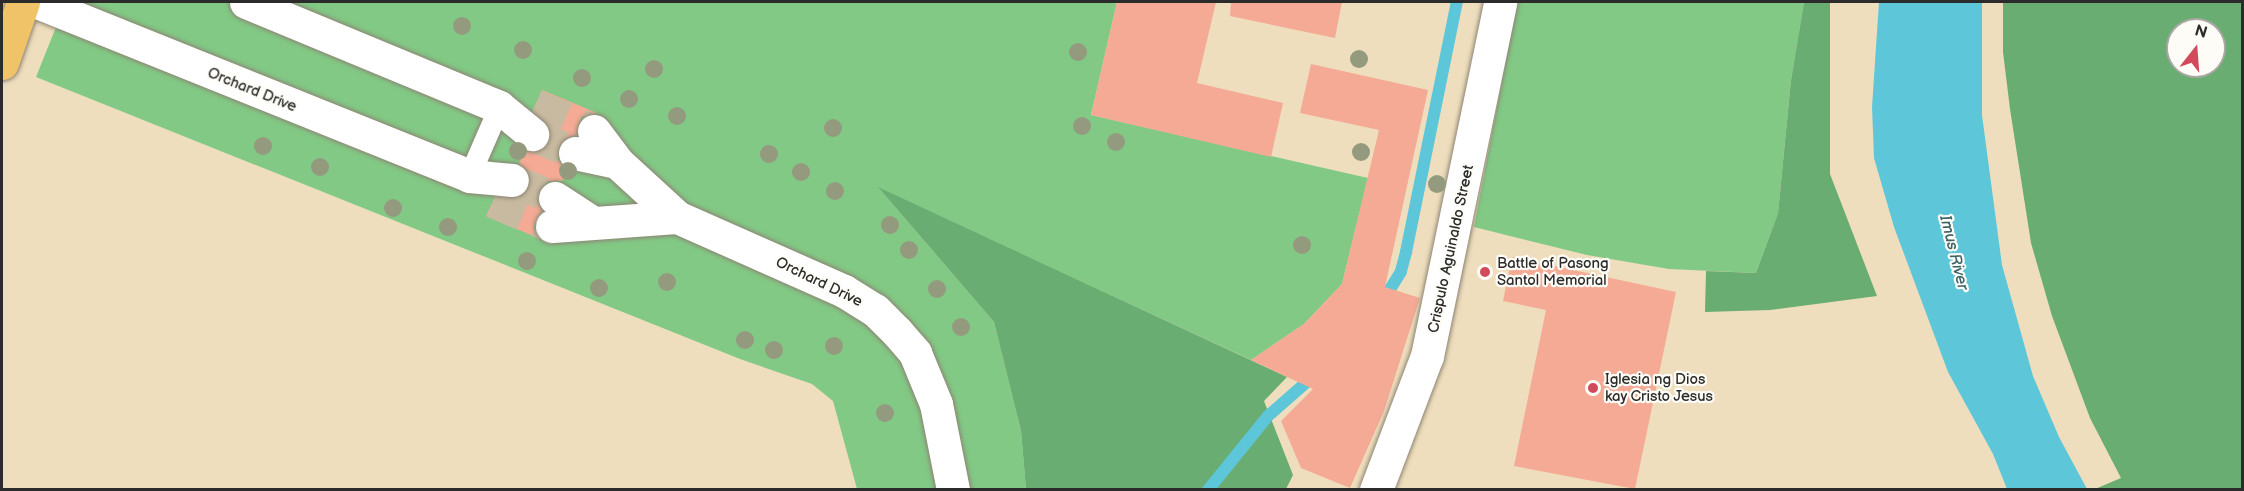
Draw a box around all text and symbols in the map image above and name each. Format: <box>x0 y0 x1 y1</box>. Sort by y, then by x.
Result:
north arrow <box>2166 18 2226 78</box>
text: N <box>2192 21 2209 43</box>
street label: Orchard Drive <box>205 64 299 116</box>
street label: Crispulo Aguinaldo Street <box>1424 163 1478 335</box>
water label: Imus River <box>1934 214 1972 292</box>
street label: Orchard Drive <box>773 253 865 311</box>
place label: Battle of Pasong Santol Memorial <box>1497 254 1609 289</box>
marker: Battle of Pasong Santol Memorial <box>1478 265 1492 279</box>
place label: Iglesia ng Dios kay Cristo Jesus <box>1605 370 1715 405</box>
marker: Iglesia ng Dios kay Cristo Jesus <box>1586 381 1600 395</box>

